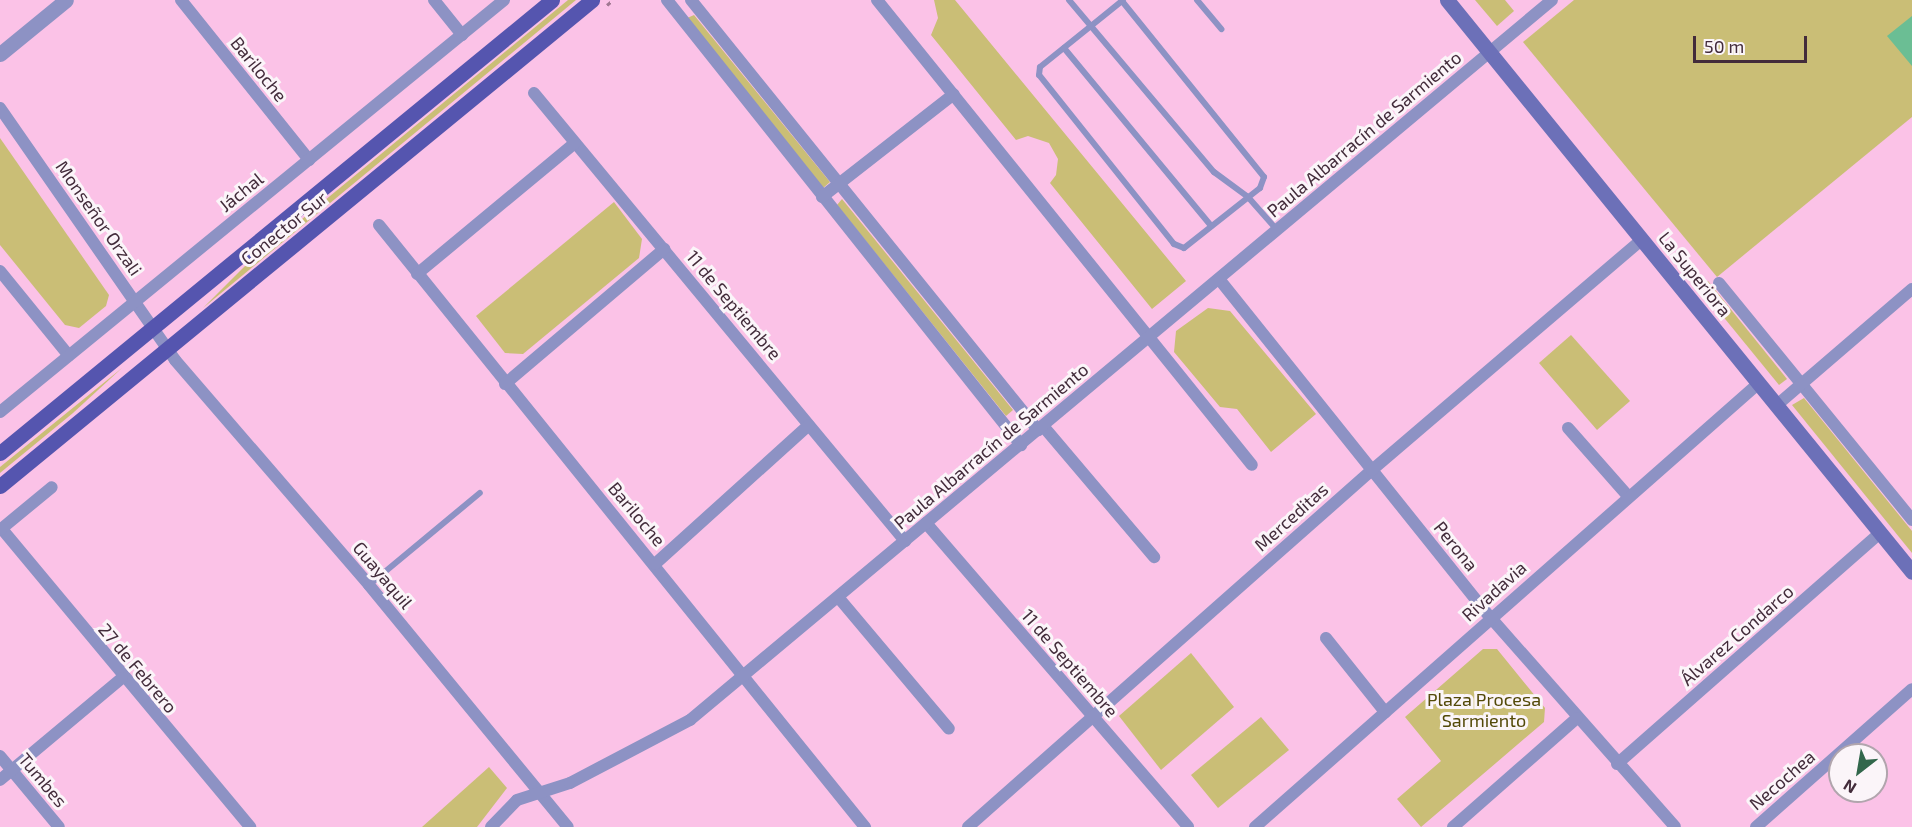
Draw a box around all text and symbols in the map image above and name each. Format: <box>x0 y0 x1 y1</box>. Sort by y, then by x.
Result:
scale bar <box>1696 24 1810 62</box>
street label: Bariloche <box>226 32 292 106</box>
text: 50 m <box>1704 35 1744 57</box>
street label: Paula Albarracín de Sarmiento <box>1262 46 1466 222</box>
street label: Monseñor Orzali <box>51 156 147 280</box>
street label: Jáchal <box>215 168 267 216</box>
street label: Conector Sur <box>236 186 332 270</box>
street label: La Superiora <box>1654 227 1736 321</box>
street label: 11 de Septiembre <box>682 246 786 364</box>
street label: Paula Albarracín de Sarmiento <box>889 358 1093 534</box>
street label: Bariloche <box>604 477 670 551</box>
street label: Merceditas <box>1250 478 1332 556</box>
street label: Perona <box>1429 517 1483 575</box>
street label: Guayaquil <box>349 537 417 613</box>
street label: Rivadavia <box>1457 557 1531 625</box>
street label: Álvarez Condarco <box>1676 580 1798 690</box>
street label: 11 de Septiembre <box>1017 605 1123 721</box>
street label: 27 de Febrero <box>94 619 182 717</box>
park label: Plaza Procesa Sarmiento <box>1427 689 1541 732</box>
north arrow <box>1828 743 1888 803</box>
street label: Necochea <box>1745 746 1819 814</box>
street label: Tumbes <box>14 749 72 811</box>
text: N <box>1840 776 1859 798</box>

